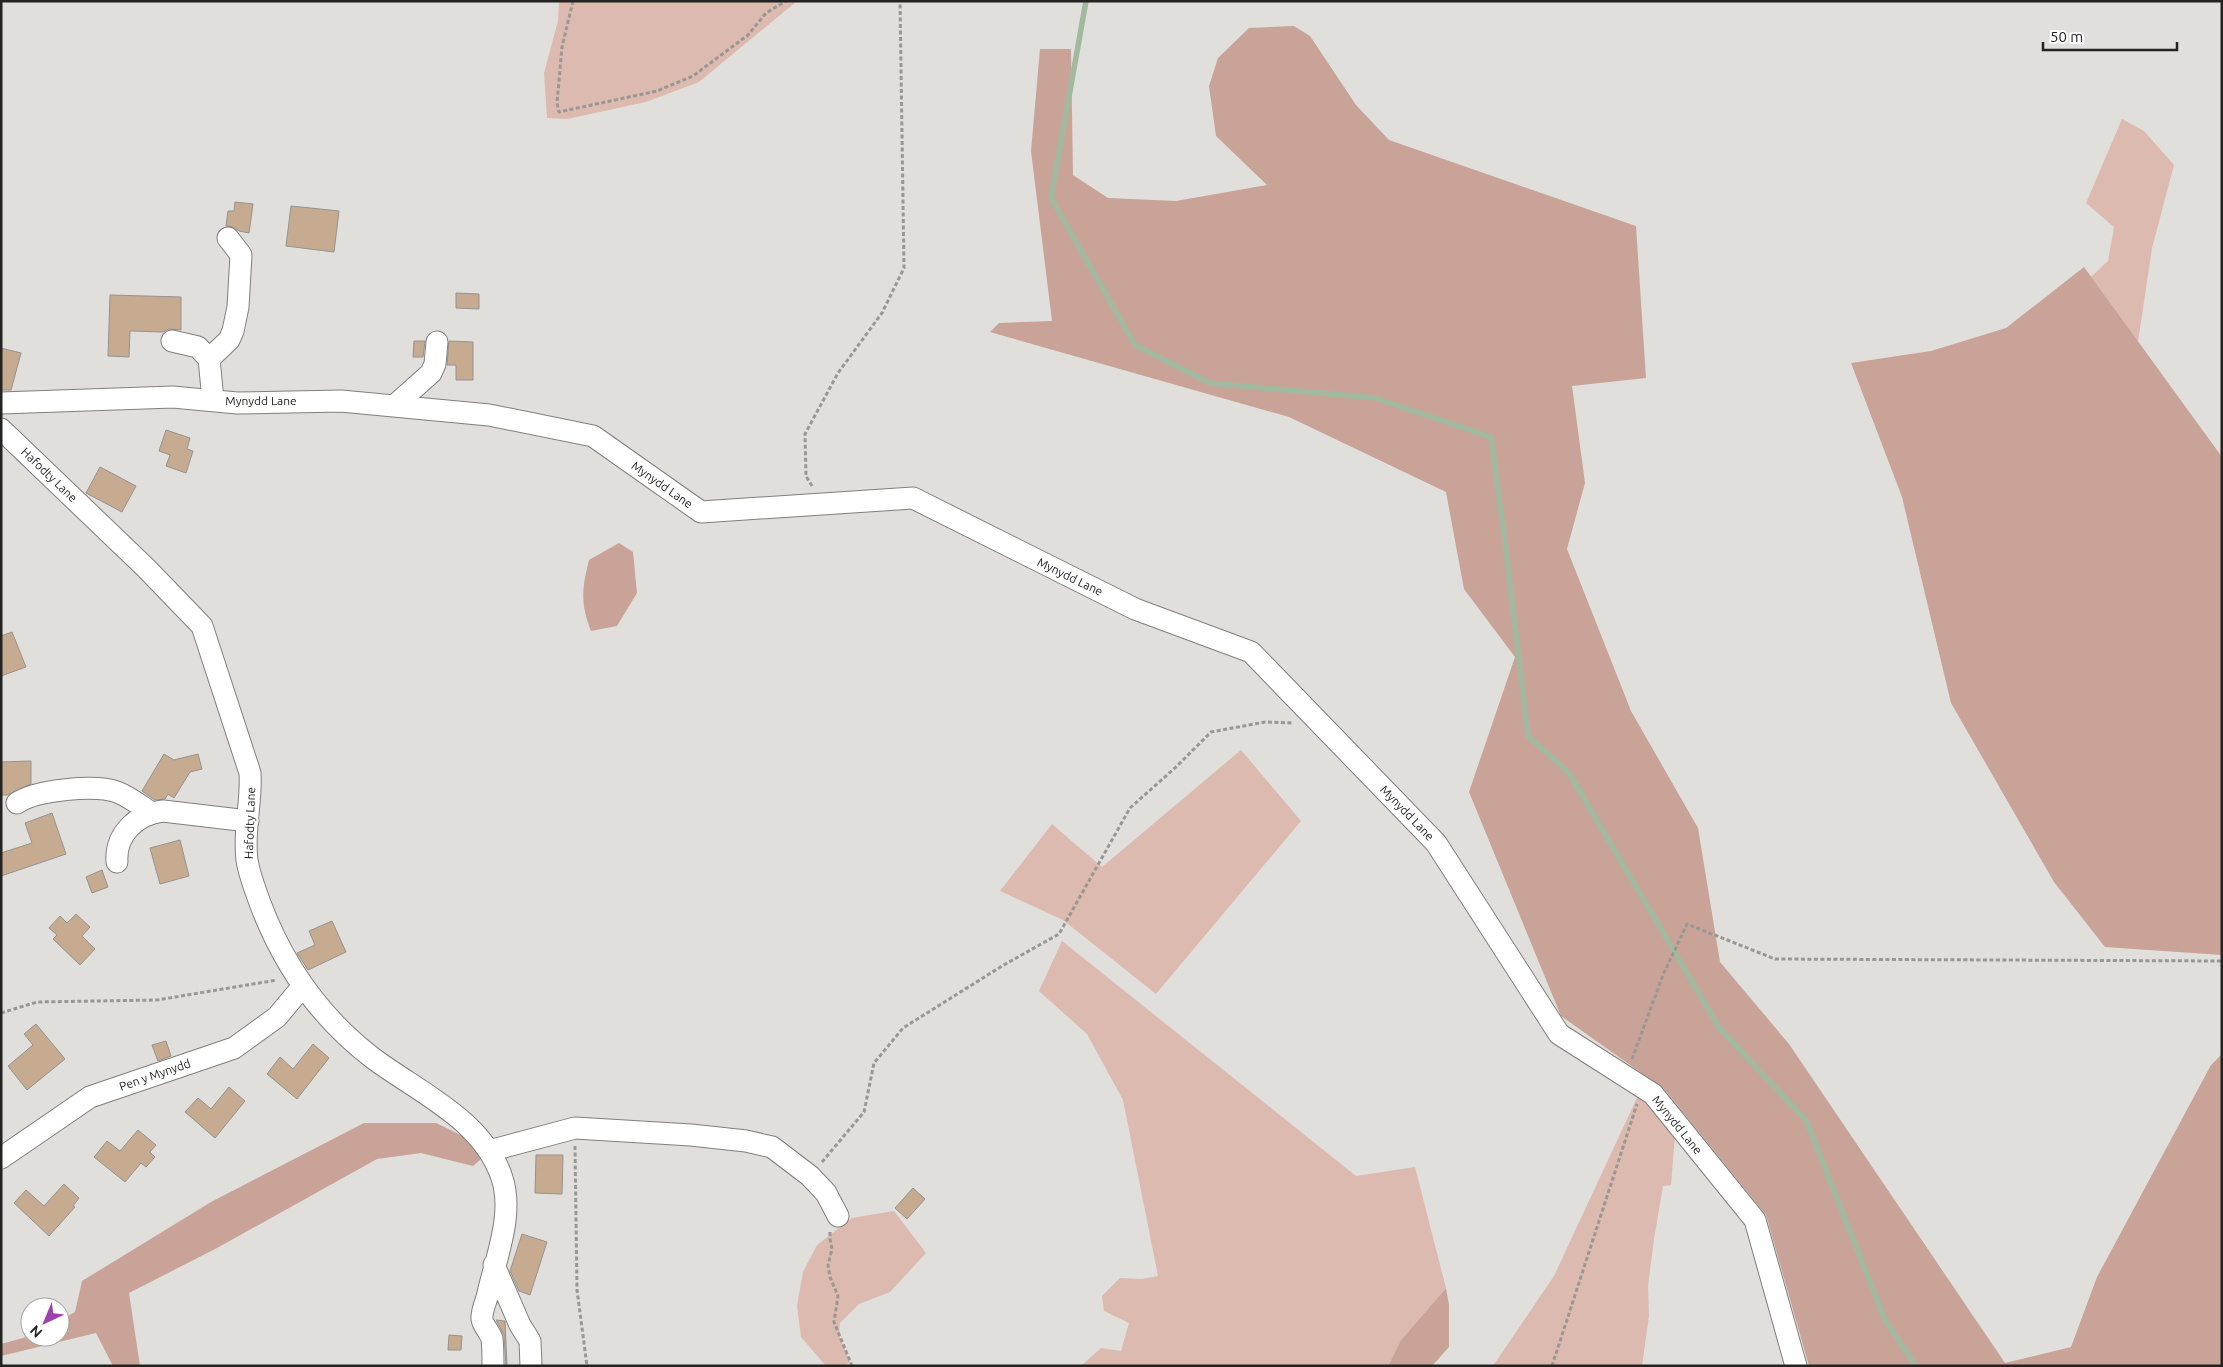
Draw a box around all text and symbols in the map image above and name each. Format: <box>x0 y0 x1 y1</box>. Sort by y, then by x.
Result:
scale bar <box>2043 20 2177 52</box>
text: 50 m <box>2050 28 2083 45</box>
street label: Mynydd Lane <box>225 394 297 407</box>
street label: Hafodty Lane <box>19 445 80 504</box>
street label: Mynydd Lane <box>629 459 695 510</box>
street label: Mynydd Lane <box>1035 555 1105 598</box>
street label: Mynydd Lane <box>1378 782 1437 843</box>
street label: Hafodty Lane <box>242 787 257 859</box>
street label: Pen y Mynydd <box>118 1056 192 1093</box>
street label: Mynydd Lane <box>1650 1093 1705 1156</box>
north arrow <box>20 1297 70 1347</box>
text: N <box>27 1322 45 1341</box>

